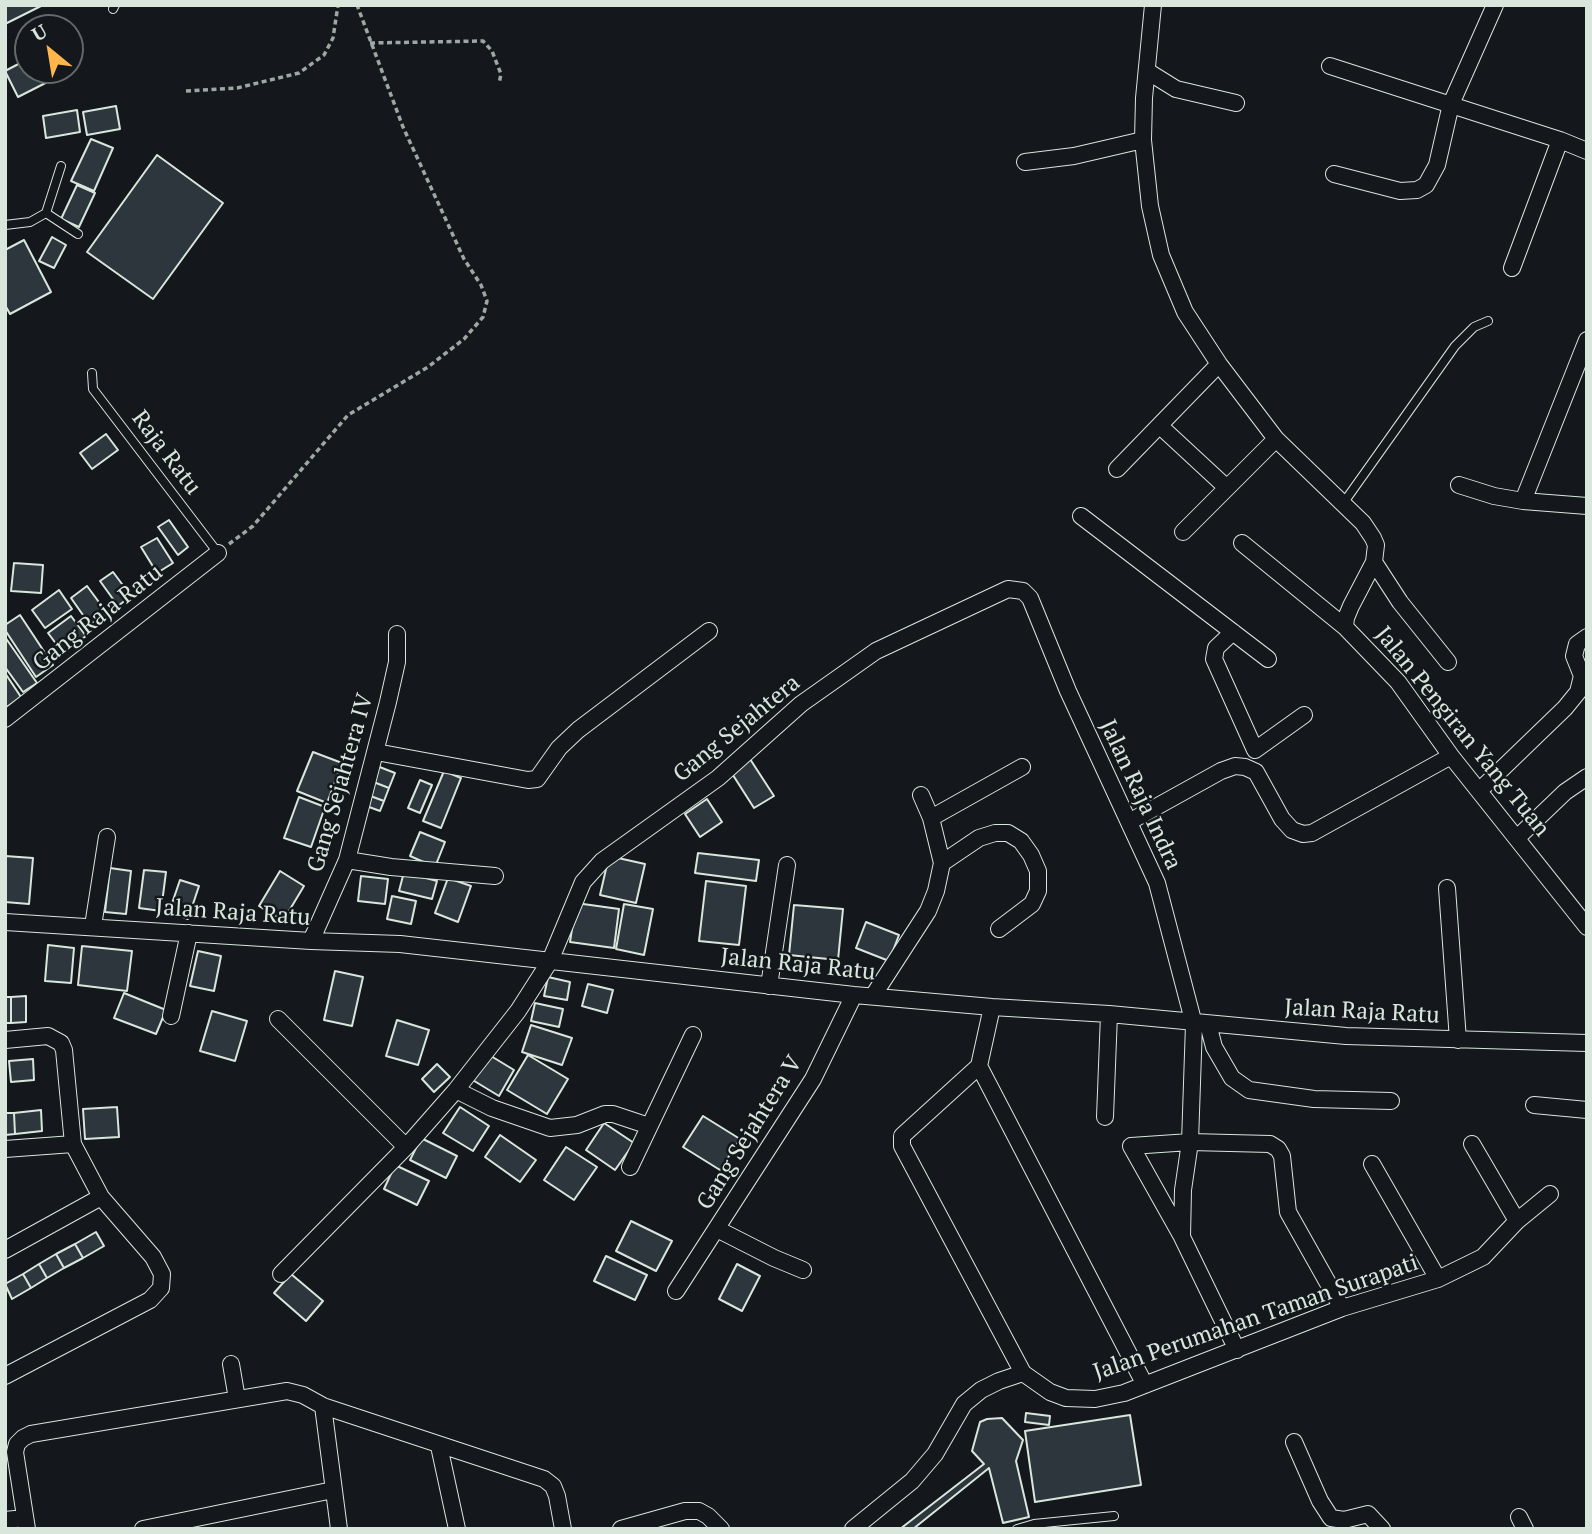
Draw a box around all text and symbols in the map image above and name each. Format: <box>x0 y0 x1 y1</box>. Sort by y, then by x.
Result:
north arrow <box>14 14 84 84</box>
text: U <box>27 18 51 46</box>
street label: Raja Ratu <box>125 406 207 500</box>
street label: Gang Raja Ratu <box>28 559 168 677</box>
street label: Jalan Pengiran Yang Tuan <box>1369 621 1555 843</box>
street label: Gang Sejahtera <box>668 670 806 788</box>
street label: Gang Sejahtera IV <box>302 691 380 875</box>
street label: Jalan Raja Indra <box>1093 716 1187 874</box>
street label: Jalan Raja Ratu <box>155 894 311 932</box>
street label: Jalan Raja Ratu <box>719 943 877 987</box>
street label: Jalan Raja Ratu <box>1284 994 1440 1030</box>
street label: Gang Sejahtera V <box>692 1051 808 1215</box>
street label: Jalan Perumahan Taman Surapati <box>1090 1249 1422 1387</box>

